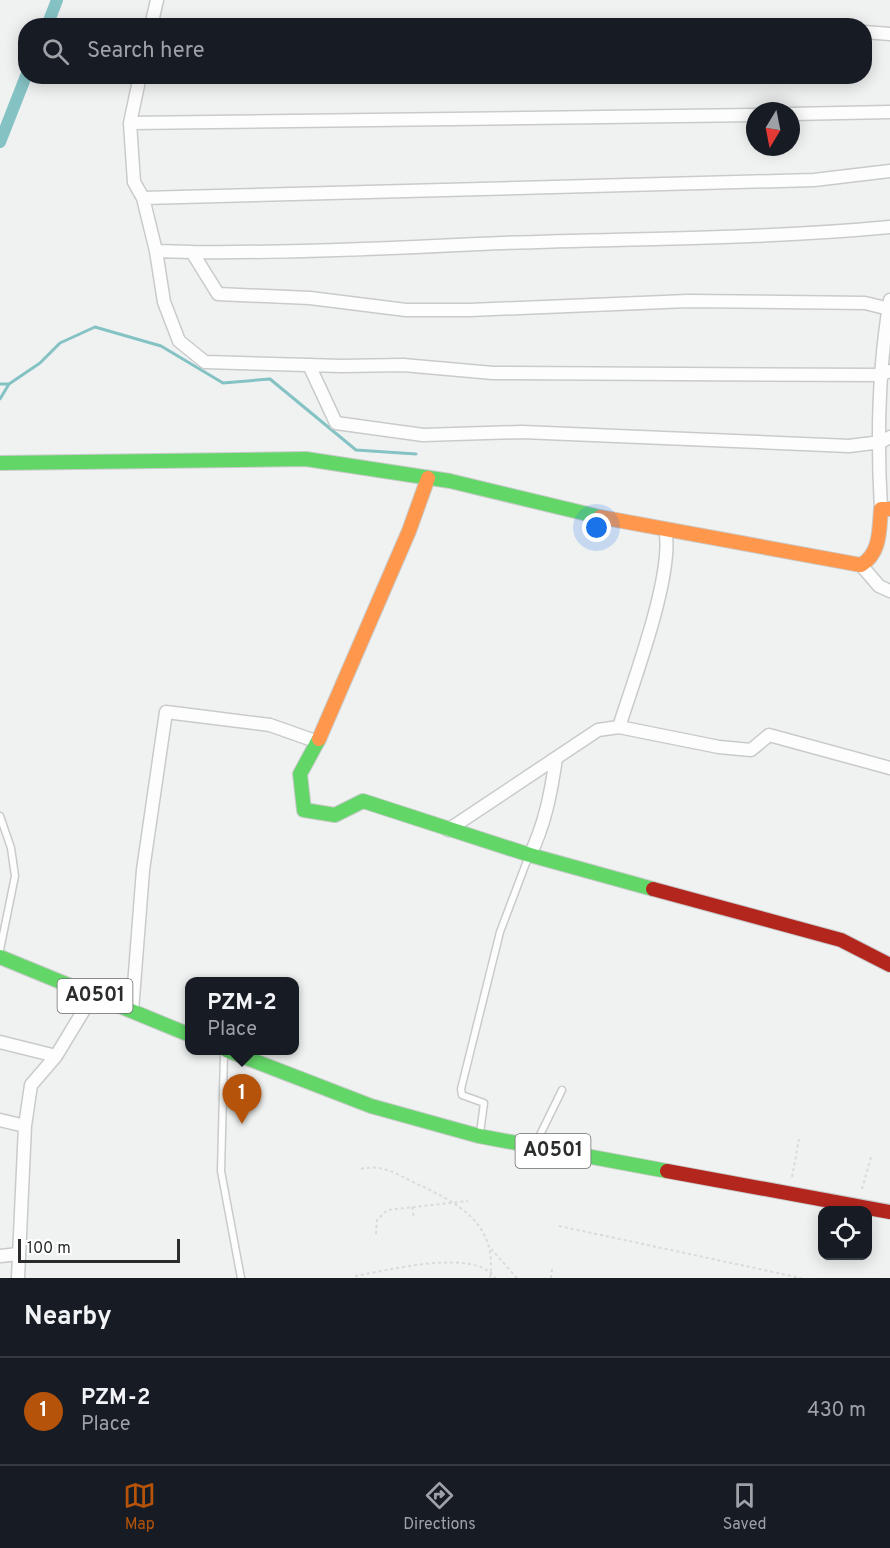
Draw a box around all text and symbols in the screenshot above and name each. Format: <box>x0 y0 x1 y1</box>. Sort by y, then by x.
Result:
search box <box>18 18 872 84</box>
icon: search <box>39 35 72 68</box>
text: Search here <box>87 38 205 65</box>
north arrow <box>746 102 800 156</box>
your location <box>582 513 611 542</box>
popup <box>185 977 299 1055</box>
road number: A0501 <box>58 979 132 1013</box>
text: PZM-2 <box>207 990 277 1017</box>
text: Place <box>207 1017 257 1043</box>
pin: 1 <box>222 1074 262 1124</box>
road number: A0501 <box>516 1134 590 1168</box>
map controls <box>818 1206 872 1260</box>
button: locate <box>818 1206 872 1260</box>
scale bar <box>18 1236 180 1264</box>
text: 100 m <box>27 1239 71 1259</box>
text: Nearby <box>24 1301 112 1334</box>
text: PZM-2 <box>81 1385 150 1412</box>
text: 1 <box>40 1398 48 1424</box>
text: 430 m <box>807 1398 866 1424</box>
text: Place <box>81 1412 131 1438</box>
tab: Map <box>123 1479 156 1535</box>
tab: Directions <box>403 1479 476 1535</box>
tab: Saved <box>723 1479 767 1535</box>

